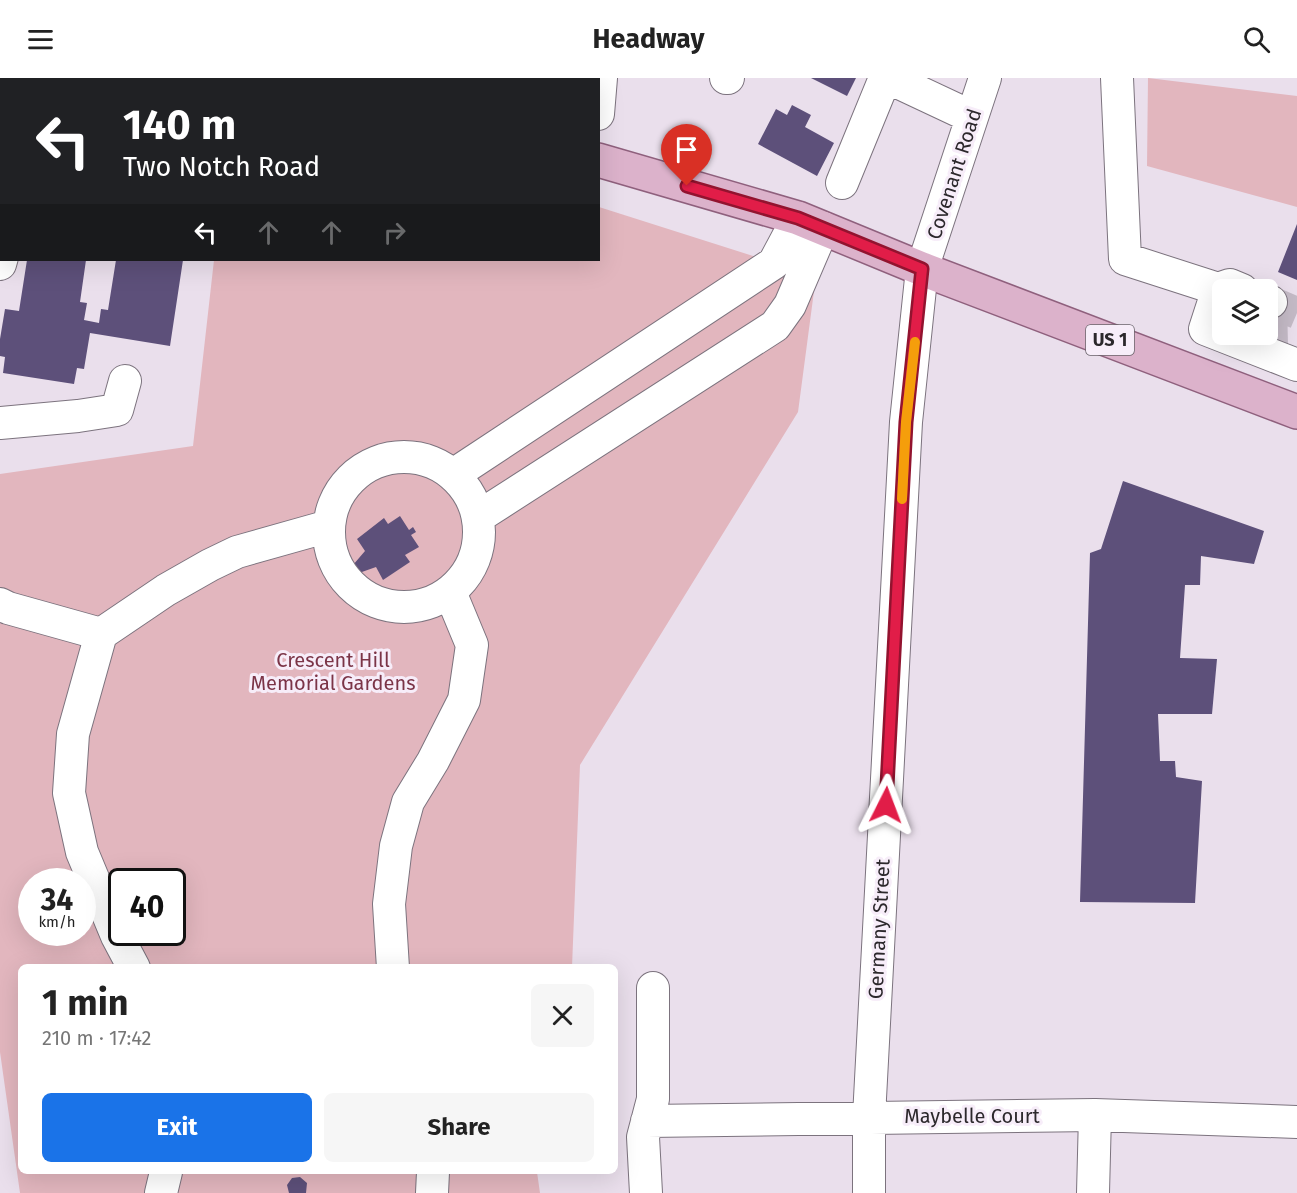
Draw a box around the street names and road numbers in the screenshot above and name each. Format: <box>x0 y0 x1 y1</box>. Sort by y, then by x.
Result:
street label: Covenant Road <box>922 106 986 242</box>
road number: US 1 <box>1086 325 1134 355</box>
street label: Germany Street <box>863 858 895 1000</box>
street label: Maybelle Court <box>904 1104 1041 1128</box>

